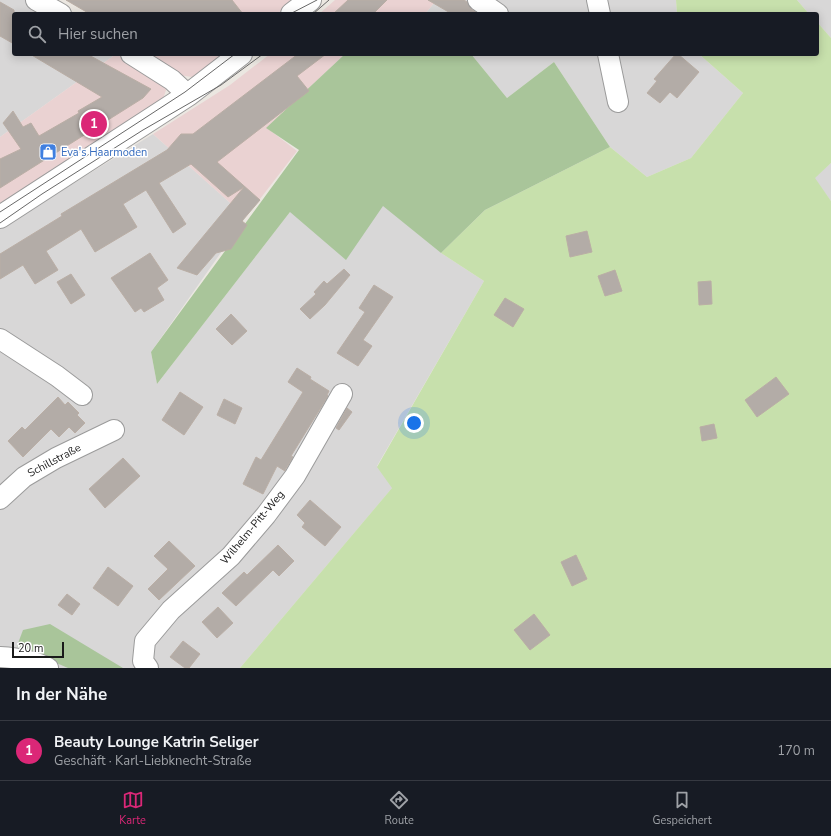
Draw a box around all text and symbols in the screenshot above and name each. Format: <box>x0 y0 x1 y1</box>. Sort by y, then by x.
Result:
search box <box>12 12 819 56</box>
icon: search <box>26 23 48 45</box>
text: Hier suchen <box>58 24 138 44</box>
pin: 1 <box>81 109 107 139</box>
shop icon: Eva's Haarmoden <box>38 142 58 162</box>
place label: Eva's Haarmoden <box>61 145 147 160</box>
your location <box>404 413 424 433</box>
street label: Schillstraße <box>25 440 84 481</box>
street label: Wilhelm-Pitt-Weg <box>217 487 288 567</box>
scale bar <box>12 640 64 659</box>
text: 20 m <box>18 641 43 656</box>
text: In der Nähe <box>16 683 107 706</box>
text: Beauty Lounge Katrin Seliger <box>54 732 259 752</box>
text: 1 <box>25 742 33 760</box>
text: 170 m <box>777 742 815 760</box>
text: Geschäft · Karl-Liebknecht-Straße <box>54 752 251 770</box>
tab: Karte <box>119 789 146 828</box>
tab: Route <box>385 789 414 828</box>
tab: Gespeichert <box>652 789 712 828</box>

